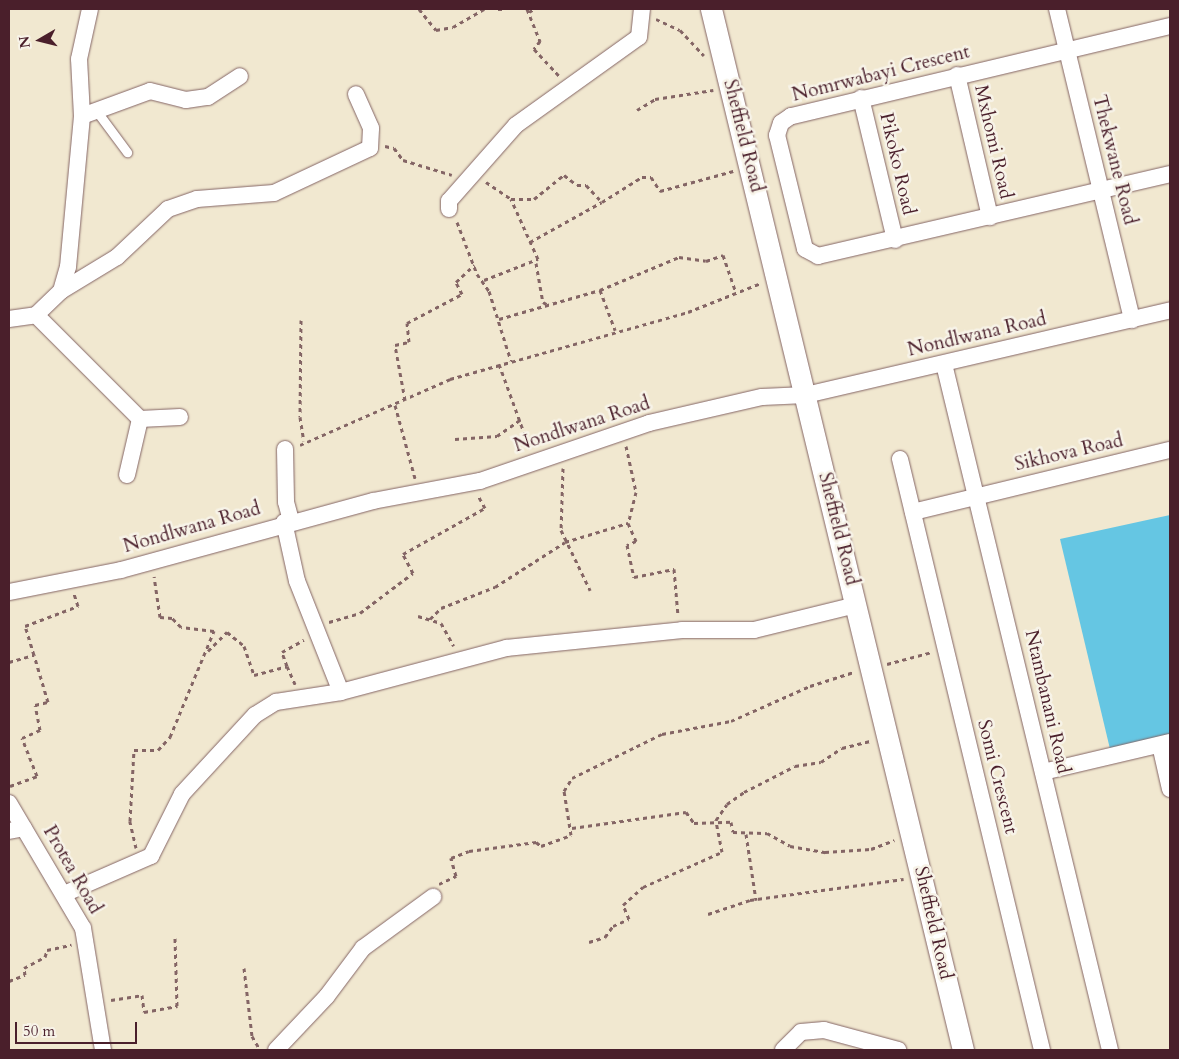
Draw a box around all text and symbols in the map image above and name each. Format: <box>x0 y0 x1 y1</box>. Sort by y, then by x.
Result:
north arrow <box>15 15 65 65</box>
text: N <box>14 35 35 49</box>
street label: Nomrwabayi Crescent <box>790 41 972 107</box>
street label: Sheffield Road <box>718 77 768 195</box>
street label: Mxhomi Road <box>969 83 1017 201</box>
street label: Thekwane Road <box>1087 93 1141 227</box>
street label: Pikoko Road <box>874 111 920 217</box>
street label: Nondlwana Road <box>905 308 1049 362</box>
street label: Nondlwana Road <box>511 392 653 458</box>
street label: Sikhova Road <box>1013 429 1125 477</box>
street label: Sheffield Road <box>813 470 863 588</box>
street label: Nondlwana Road <box>121 498 263 558</box>
street label: Ntambanani Road <box>1019 628 1075 776</box>
street label: Somi Crescent <box>972 718 1022 836</box>
street label: Protea Road <box>38 822 106 918</box>
street label: Sheffield Road <box>909 864 957 982</box>
scale bar <box>18 1012 140 1044</box>
text: 50 m <box>23 1021 55 1041</box>

